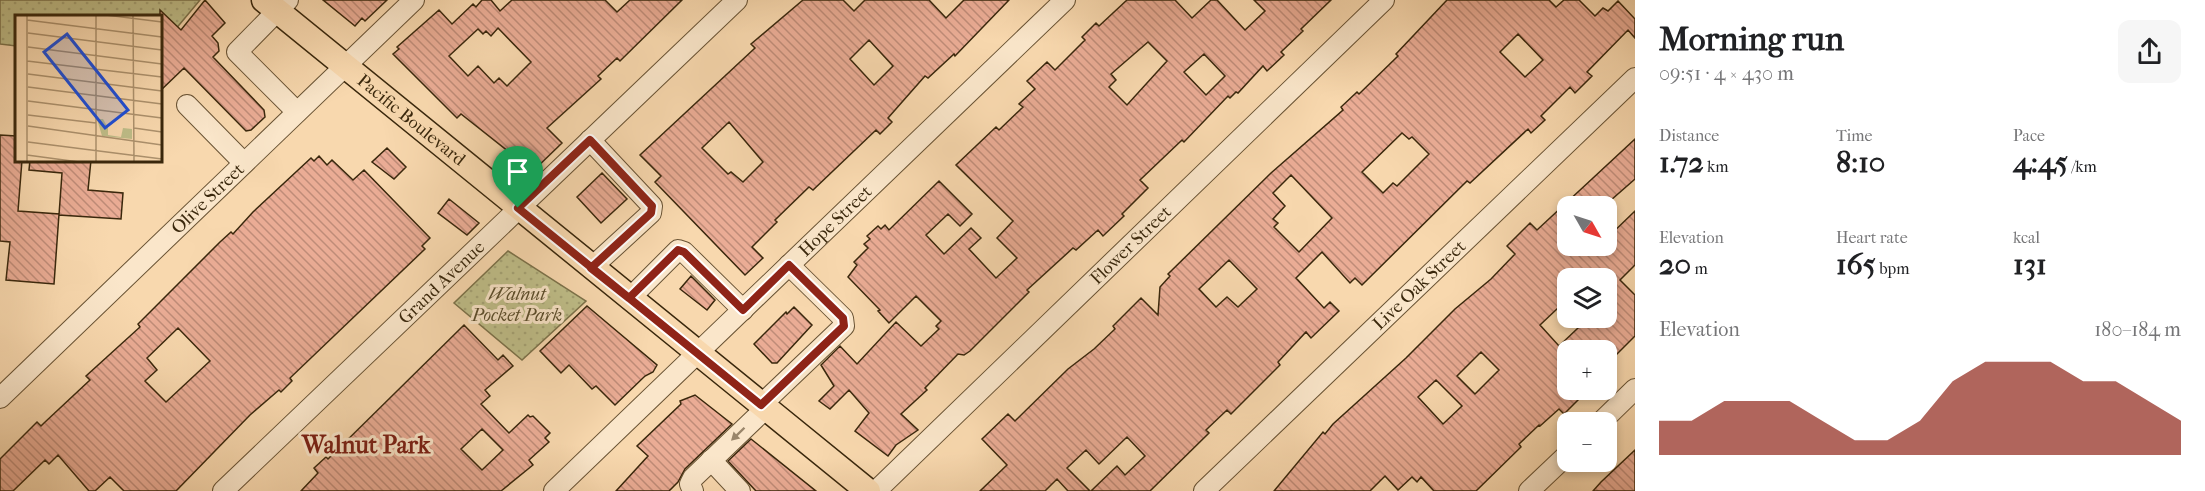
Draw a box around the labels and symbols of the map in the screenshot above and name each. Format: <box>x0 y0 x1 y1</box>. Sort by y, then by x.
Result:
inset map <box>15 15 162 162</box>
street label: Pacific Boulevard <box>353 70 470 170</box>
pin <box>492 146 543 208</box>
street label: Olive Street <box>167 158 249 238</box>
street label: Hope Street <box>794 181 877 261</box>
north arrow <box>1557 196 1617 256</box>
street label: Flower Street <box>1086 201 1176 289</box>
street label: Live Oak Street <box>1368 235 1470 334</box>
street label: Grand Avenue <box>394 236 489 328</box>
park label: Walnut Pocket Park <box>471 284 562 326</box>
one-way arrow <box>731 427 746 441</box>
district label: Walnut Park <box>301 431 431 459</box>

